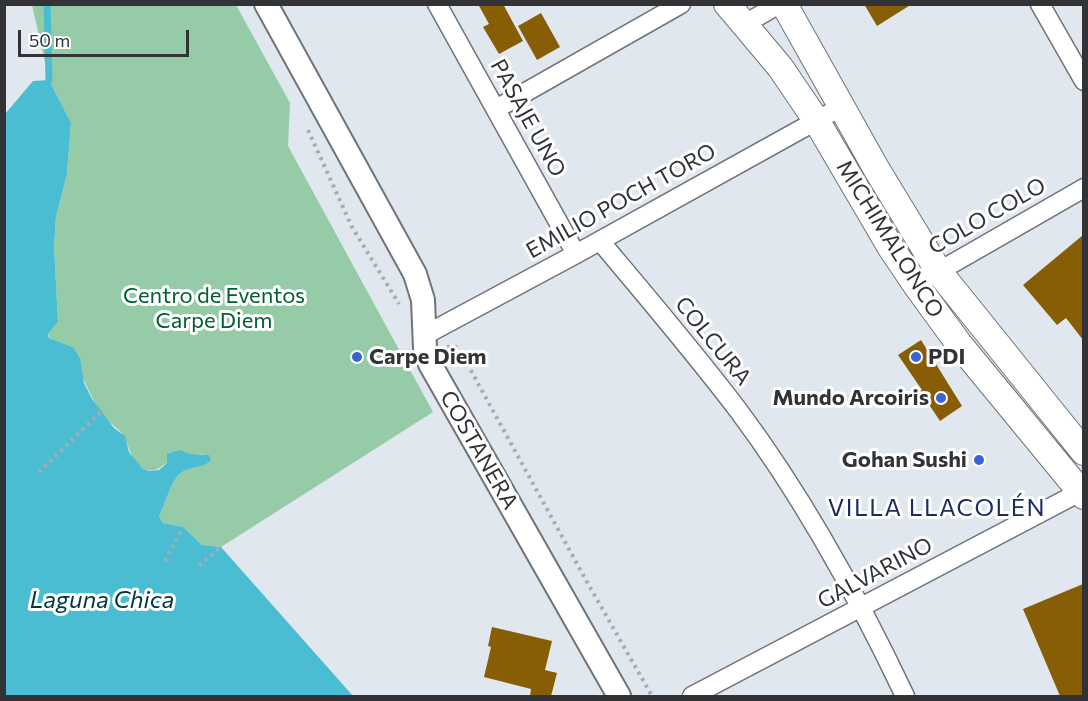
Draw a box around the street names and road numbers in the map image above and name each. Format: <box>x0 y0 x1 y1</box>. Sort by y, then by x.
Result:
street label: PASAJE UNO <box>485 55 571 181</box>
street label: EMILIO POCH TORO <box>522 138 720 264</box>
street label: MICHIMALONCO <box>831 155 949 323</box>
street label: COLO COLO <box>924 172 1050 260</box>
street label: COLCURA <box>669 291 757 391</box>
street label: COSTANERA <box>434 386 524 514</box>
street label: GALVARINO <box>813 532 937 614</box>

